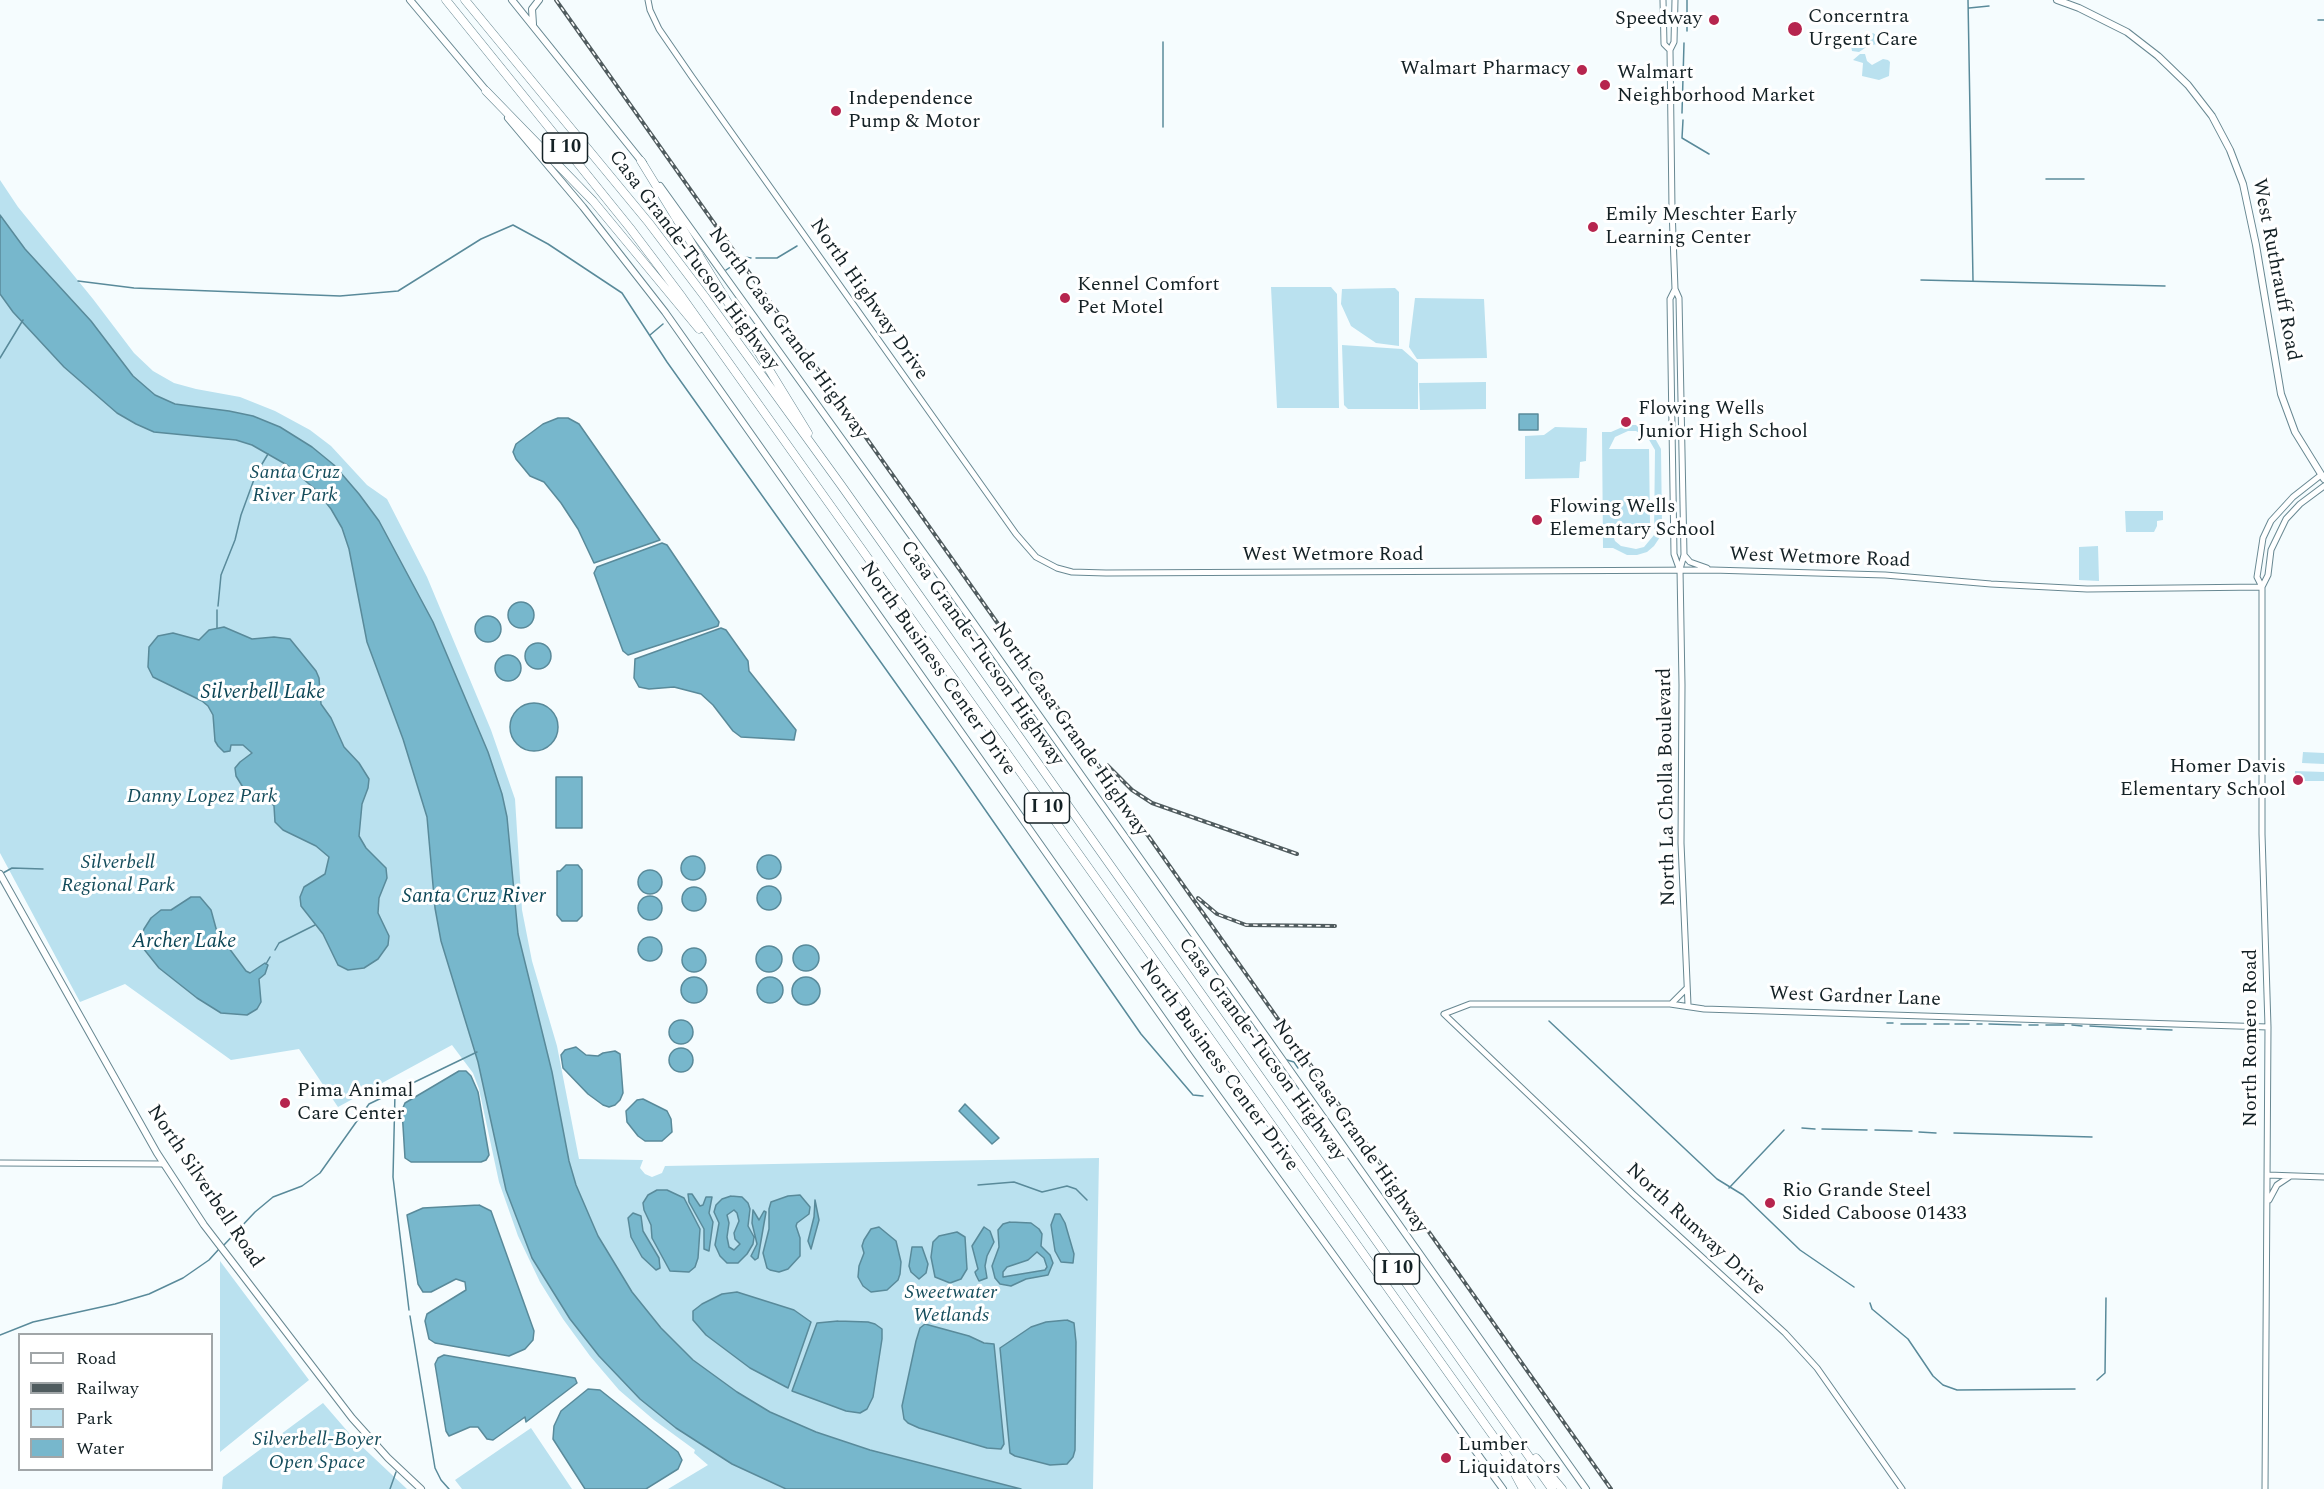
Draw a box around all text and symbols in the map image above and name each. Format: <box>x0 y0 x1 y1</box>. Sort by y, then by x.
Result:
place label: Concerntra Urgent Care <box>1808 6 1918 53</box>
place label: Speedway <box>1615 8 1702 32</box>
marker: Speedway <box>1707 13 1721 27</box>
marker: Concerntra Urgent Care <box>1786 20 1804 38</box>
place label: Walmart Pharmacy <box>1400 58 1570 82</box>
place label: Walmart Neighborhood Market <box>1617 62 1815 109</box>
marker: Walmart Pharmacy <box>1575 63 1589 77</box>
marker: Walmart Neighborhood Market <box>1598 78 1612 92</box>
place label: Independence Pump & Motor <box>848 88 980 135</box>
marker: Independence Pump & Motor <box>829 104 843 118</box>
road number: I 10 <box>542 133 588 163</box>
street label: Casa Grande-Tucson Highway <box>602 146 784 376</box>
street label: West Ruthrauff Road <box>2246 177 2304 363</box>
place label: Emily Meschter Early Learning Center <box>1605 204 1797 251</box>
street label: North Highway Drive <box>803 215 933 385</box>
marker: Emily Meschter Early Learning Center <box>1586 220 1600 234</box>
street label: North Casa Grande Highway <box>702 223 872 445</box>
place label: Kennel Comfort Pet Motel <box>1077 274 1220 321</box>
marker: Kennel Comfort Pet Motel <box>1058 291 1072 305</box>
place label: Flowing Wells Junior High School <box>1638 398 1808 445</box>
marker: Flowing Wells Junior High School <box>1619 415 1633 429</box>
park label: Santa Cruz River Park <box>250 462 340 509</box>
place label: Flowing Wells Elementary School <box>1549 496 1715 543</box>
marker: Flowing Wells Elementary School <box>1530 513 1544 527</box>
street label: Casa Grande-Tucson Highway <box>894 537 1068 771</box>
street label: West Wetmore Road <box>1242 544 1424 568</box>
street label: West Wetmore Road <box>1729 544 1911 574</box>
street label: North Business Center Drive <box>854 557 1020 781</box>
street label: North Casa Grande Highway <box>986 618 1152 842</box>
street label: North La Cholla Boulevard <box>1654 667 1682 907</box>
water label: Silverbell Lake <box>201 681 325 707</box>
place label: Homer Davis Elementary School <box>2120 756 2286 803</box>
marker: Homer Davis Elementary School <box>2291 773 2305 787</box>
park label: Danny Lopez Park <box>127 786 277 810</box>
road number: I 10 <box>1024 793 1070 823</box>
park label: Silverbell Regional Park <box>61 852 175 899</box>
water label: Santa Cruz River <box>402 885 546 911</box>
water label: Archer Lake <box>132 930 236 956</box>
street label: Casa Grande-Tucson Highway <box>1172 934 1350 1166</box>
street label: North Romero Road <box>2240 949 2264 1127</box>
street label: North Business Center Drive <box>1133 956 1303 1176</box>
street label: West Gardner Lane <box>1769 983 1941 1013</box>
street label: North Casa Grande Highway <box>1266 1015 1432 1239</box>
place label: Pima Animal Care Center <box>297 1080 413 1127</box>
marker: Pima Animal Care Center <box>278 1096 292 1110</box>
street label: North Silverbell Road <box>141 1101 267 1273</box>
street label: North Runway Drive <box>1620 1159 1770 1301</box>
place label: Rio Grande Steel Sided Caboose 01433 <box>1782 1180 1966 1227</box>
marker: Rio Grande Steel Sided Caboose 01433 <box>1763 1196 1777 1210</box>
road number: I 10 <box>1374 1254 1420 1284</box>
park label: Sweetwater Wetlands <box>905 1282 997 1329</box>
legend <box>18 1333 213 1471</box>
text: Road <box>76 1345 117 1372</box>
text: Railway <box>76 1375 139 1402</box>
text: Park <box>76 1405 113 1432</box>
park label: Silverbell-Boyer Open Space <box>253 1429 381 1476</box>
place label: Lumber Liquidators <box>1458 1434 1561 1481</box>
text: Water <box>76 1435 124 1462</box>
marker: Lumber Liquidators <box>1439 1451 1453 1465</box>

